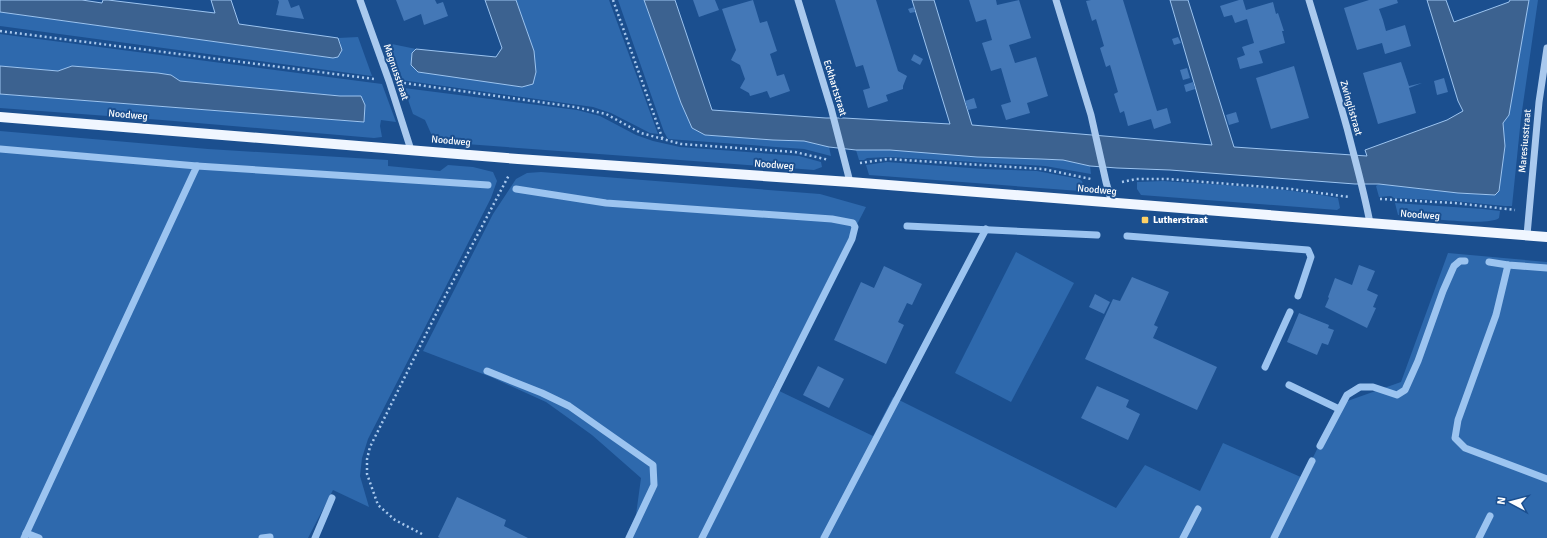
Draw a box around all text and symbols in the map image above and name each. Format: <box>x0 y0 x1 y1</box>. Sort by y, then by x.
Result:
street label: Magnusstraat <box>381 42 411 102</box>
street label: Eckhartstraat <box>821 58 849 118</box>
street label: Zwinglistraat <box>1337 79 1365 137</box>
street label: Noodweg <box>108 107 148 123</box>
street label: Maresiusstraat <box>1516 108 1534 173</box>
street label: Noodweg <box>431 133 471 149</box>
street label: Noodweg <box>754 158 794 172</box>
street label: Noodweg <box>1077 182 1117 198</box>
street label: Noodweg <box>1400 208 1440 222</box>
place label: Lutherstraat <box>1153 214 1208 226</box>
marker: Lutherstraat <box>1140 215 1150 225</box>
north arrow <box>1491 482 1531 522</box>
text: N <box>1495 496 1508 505</box>

